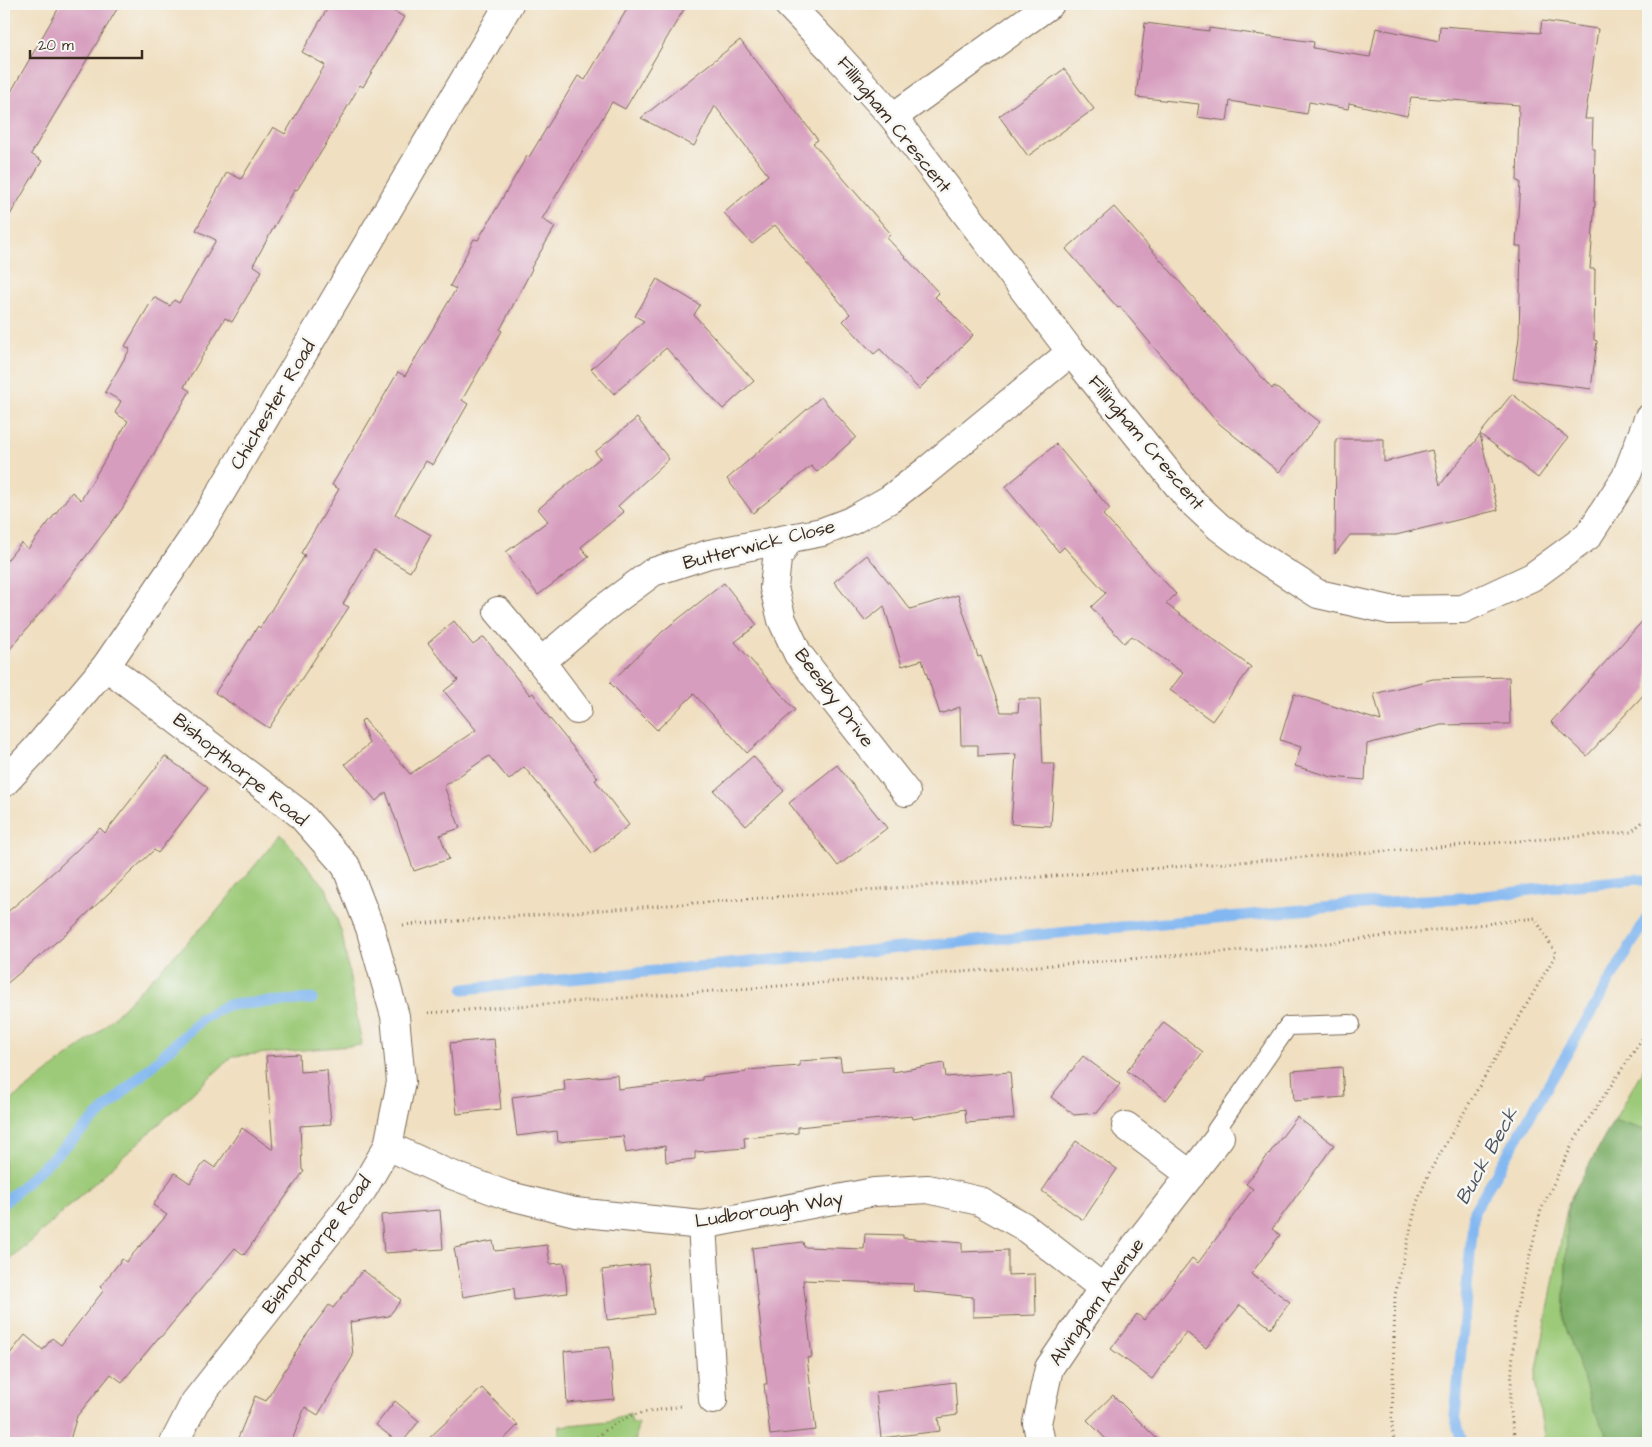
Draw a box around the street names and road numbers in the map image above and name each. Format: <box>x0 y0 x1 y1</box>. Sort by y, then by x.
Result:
street label: Fillingham Crescent <box>830 51 958 200</box>
street label: Chichester Road <box>224 335 322 475</box>
street label: Fillingham Crescent <box>1081 370 1211 517</box>
street label: Butterwick Close <box>680 513 838 577</box>
street label: Beesby Drive <box>787 643 880 754</box>
street label: Bishopthorpe Road <box>167 707 314 833</box>
street label: Bishopthorpe Road <box>256 1170 378 1320</box>
street label: Ludborough Way <box>693 1185 846 1236</box>
street label: Alvingham Avenue <box>1043 1233 1152 1372</box>

